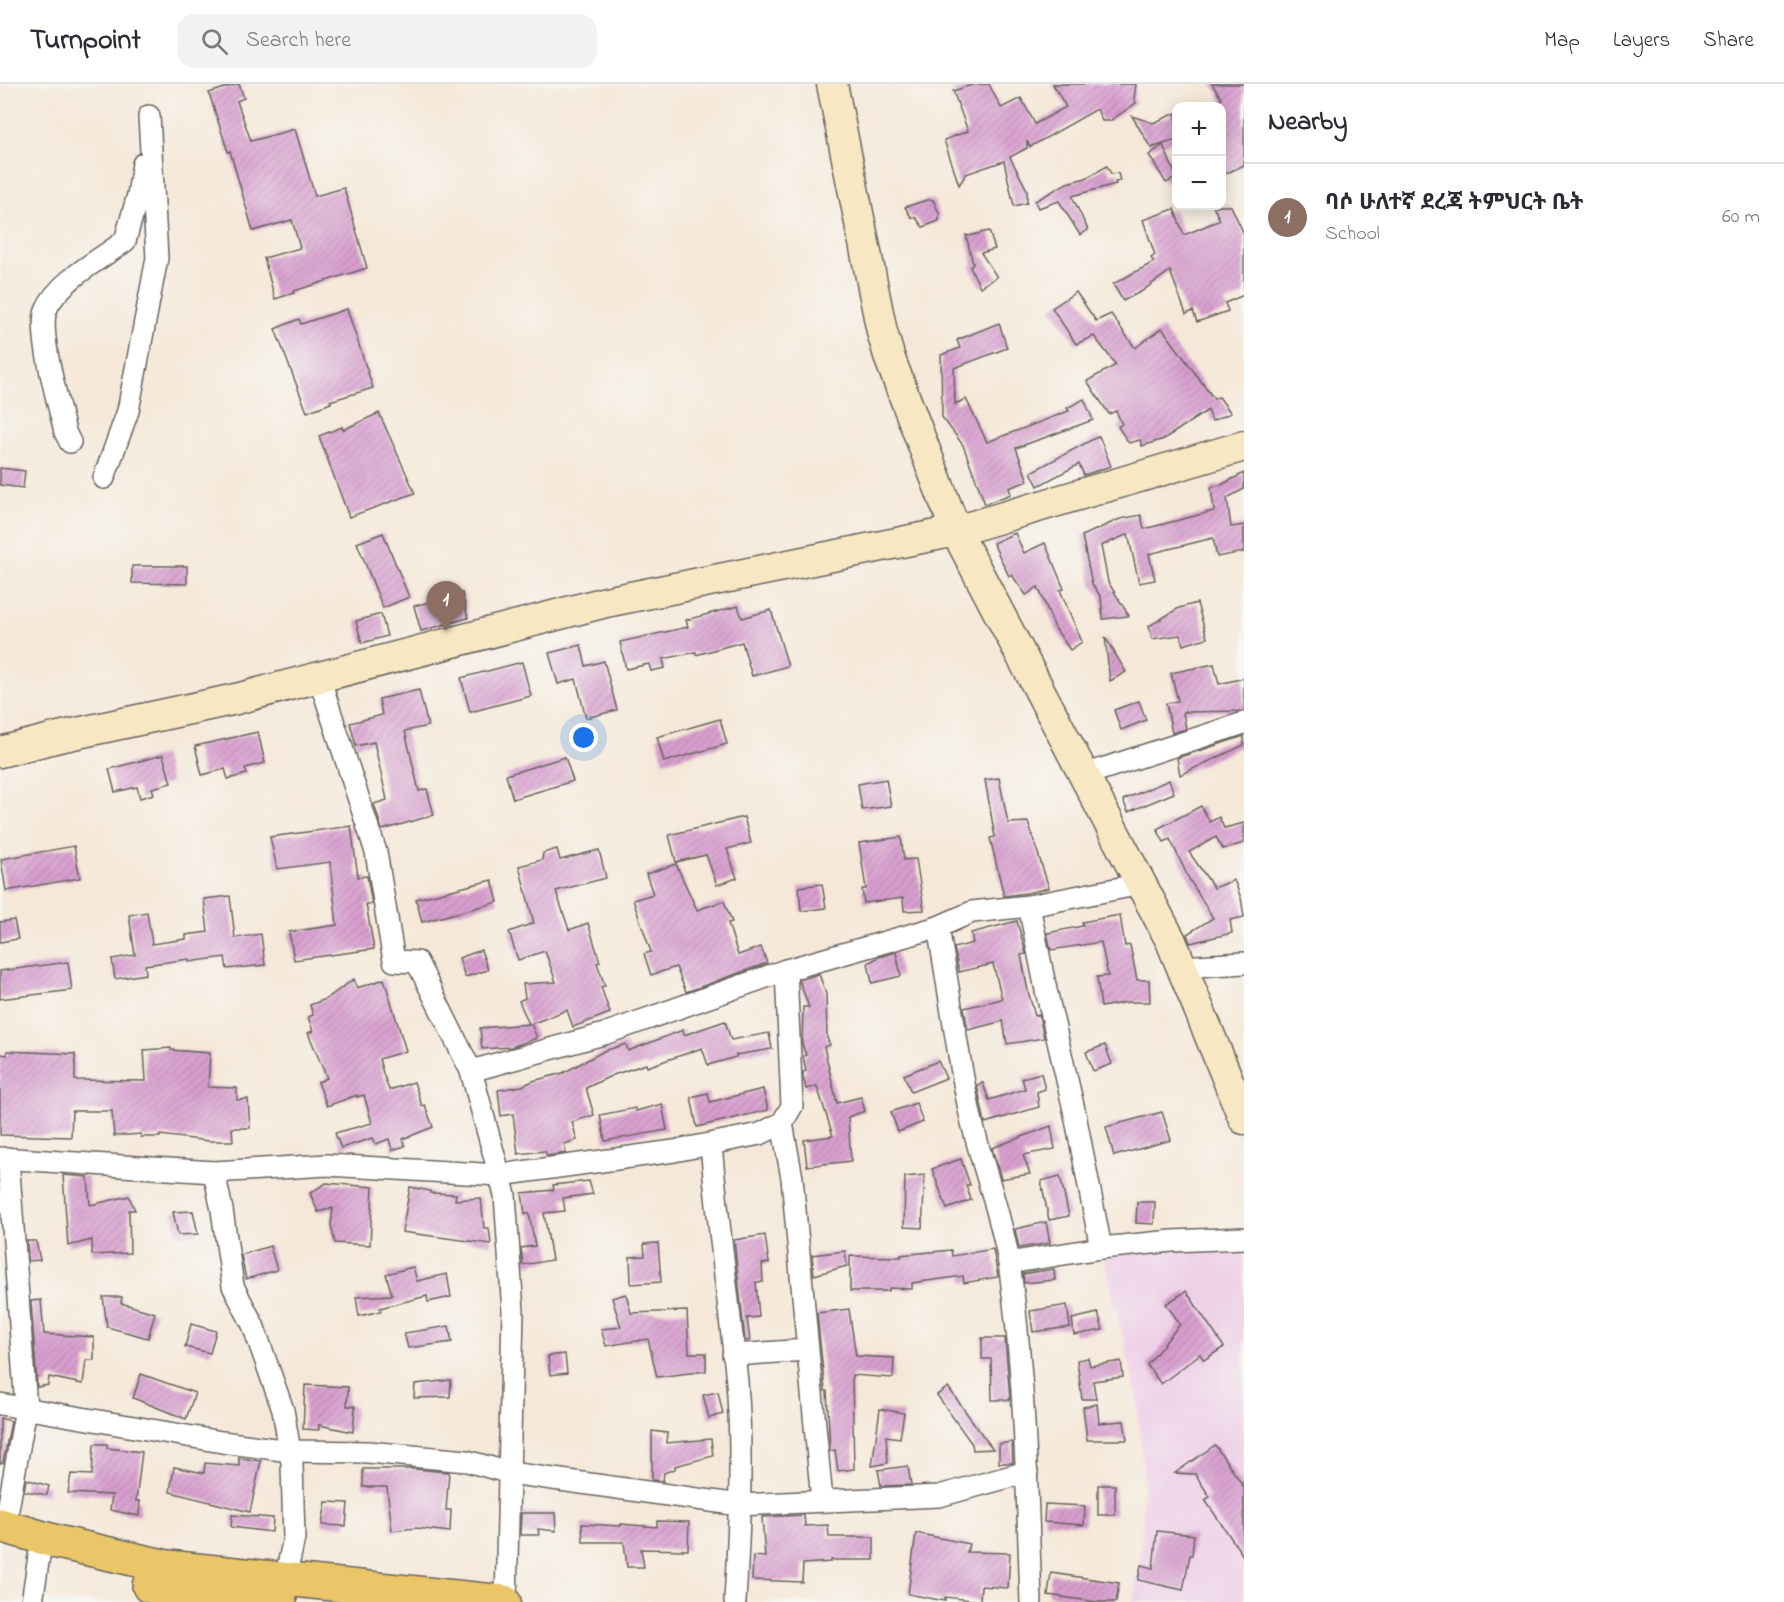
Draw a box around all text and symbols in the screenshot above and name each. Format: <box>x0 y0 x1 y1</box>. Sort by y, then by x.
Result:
search box <box>177 14 597 68</box>
text: Turnpoint <box>30 21 141 62</box>
icon: search <box>198 25 231 58</box>
text: Search here <box>246 25 351 57</box>
text: Map <box>1544 26 1580 56</box>
text: Layers <box>1613 26 1670 56</box>
text: Share <box>1703 26 1754 56</box>
map controls <box>1172 102 1226 210</box>
button: + <box>1172 102 1226 156</box>
text: Nearby <box>1268 104 1347 142</box>
button: − <box>1172 156 1226 210</box>
text: ባሶ ሁለተኛ ደረጃ ትምህርት ቤት <box>1325 188 1584 220</box>
text: 1 <box>1284 203 1291 232</box>
text: 60 m <box>1722 203 1760 232</box>
text: School <box>1325 220 1380 249</box>
pin: 1 <box>426 582 466 631</box>
your location <box>569 723 598 752</box>

